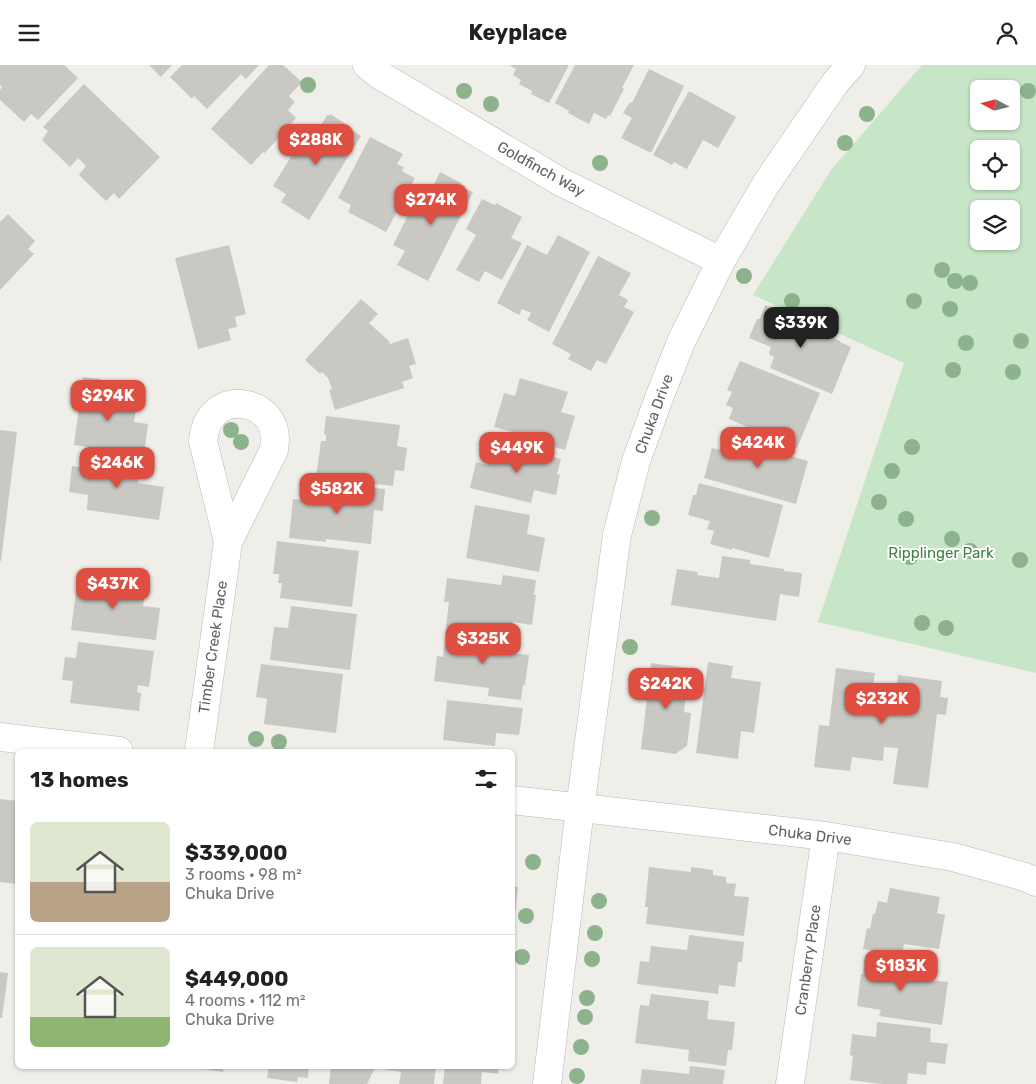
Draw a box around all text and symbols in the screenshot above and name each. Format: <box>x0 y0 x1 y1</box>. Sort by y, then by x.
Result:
icon: menu <box>15 19 43 47</box>
text: Keyplace <box>469 19 567 46</box>
icon: person <box>993 19 1021 47</box>
north arrow <box>970 80 1020 130</box>
map controls <box>970 80 1020 250</box>
pin: $288K <box>281 123 351 166</box>
text: $288K <box>289 130 343 149</box>
street label: Goldfinch Way <box>494 137 588 201</box>
button: locate <box>970 140 1020 190</box>
pin: $274K <box>396 184 466 226</box>
text: $274K <box>405 190 457 209</box>
button: layers <box>970 200 1020 250</box>
pin: $339K <box>766 307 836 349</box>
text: $339K <box>775 313 827 332</box>
street label: Chuka Drive <box>631 372 677 456</box>
pin: $294K <box>73 379 143 422</box>
text: $294K <box>82 386 134 405</box>
pin: $424K <box>723 427 793 469</box>
pin: $449K <box>482 431 552 474</box>
text: $424K <box>731 433 785 452</box>
text: $449K <box>490 438 544 457</box>
pin: $246K <box>82 447 152 489</box>
text: $246K <box>91 453 143 472</box>
pin: $582K <box>302 473 372 515</box>
text: $582K <box>311 479 363 498</box>
park label: Ripplinger Park <box>888 544 994 562</box>
pin: $437K <box>78 567 148 610</box>
text: $437K <box>87 574 139 593</box>
street label: Timber Creek Place <box>195 579 231 715</box>
pin: $325K <box>448 623 518 665</box>
text: $325K <box>457 629 509 648</box>
pin: $242K <box>631 667 701 710</box>
text: $242K <box>640 674 692 693</box>
pin: $232K <box>847 683 917 725</box>
text: $232K <box>856 689 908 708</box>
icon: filters <box>472 765 500 793</box>
text: 13 homes <box>30 767 129 792</box>
street label: Chuka Drive <box>767 821 853 849</box>
text: $339,000 <box>185 840 288 865</box>
icon: home <box>70 842 130 902</box>
text: 3 rooms · 98 m² <box>185 865 302 884</box>
text: Chuka Drive <box>185 884 274 903</box>
street label: Cranberry Place <box>791 904 825 1016</box>
pin: $183K <box>866 949 936 992</box>
text: $183K <box>876 956 926 975</box>
text: $449,000 <box>185 966 289 991</box>
icon: home <box>70 967 130 1027</box>
text: 4 rooms · 112 m² <box>185 991 305 1010</box>
text: Chuka Drive <box>185 1010 274 1029</box>

